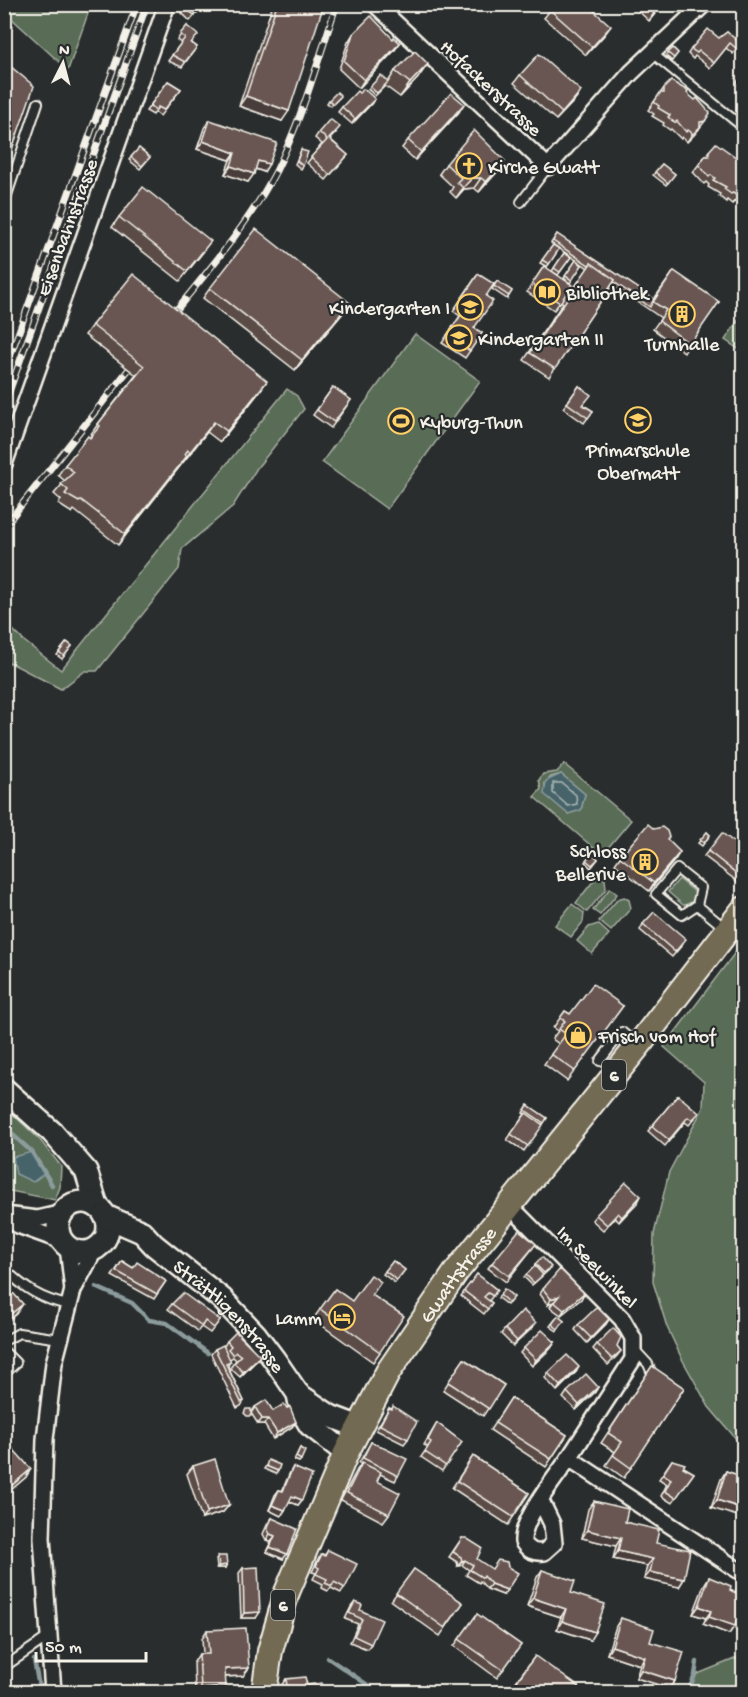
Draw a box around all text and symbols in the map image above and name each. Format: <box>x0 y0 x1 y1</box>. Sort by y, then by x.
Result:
north arrow <box>33 33 93 93</box>
street label: Hofackerstrasse <box>434 37 546 143</box>
text: N <box>58 42 71 62</box>
church icon: Kirche Gwatt <box>454 151 484 181</box>
street label: Eisenbahnstrasse <box>34 156 105 300</box>
place label: Kirche Gwatt <box>488 158 600 181</box>
library icon: Bibliothek <box>532 277 562 307</box>
place label: Bibliothek <box>565 284 650 307</box>
school or university icon: Kindergarten I <box>455 292 485 322</box>
place label: Kindergarten I <box>329 299 450 322</box>
building icon: Turnhalle <box>667 299 697 329</box>
school or university icon: Kindergarten II <box>444 323 474 353</box>
place label: Kindergarten II <box>478 330 604 353</box>
place label: Turnhalle <box>644 335 720 358</box>
school or university icon: Primarschule Obermatt <box>623 405 653 435</box>
sports icon: Kyburg-Thun <box>386 406 416 436</box>
place label: Kyburg-Thun <box>420 413 523 436</box>
place label: Primarschule Obermatt <box>585 441 691 487</box>
place label: Schloss Bellerive <box>555 842 627 888</box>
building icon: Schloss Bellerive <box>630 847 660 877</box>
shop icon: Frisch vom Hof <box>563 1020 593 1050</box>
place label: Frisch vom Hof <box>597 1027 717 1050</box>
road number: 6 <box>602 1060 626 1090</box>
street label: Im Seewinkel <box>550 1222 641 1315</box>
street label: Gwattstrasse <box>417 1223 503 1329</box>
street label: Strättligenstrasse <box>167 1257 288 1379</box>
hotel icon: Lamm <box>327 1302 357 1332</box>
place label: Lamm <box>275 1309 322 1332</box>
road number: 6 <box>271 1590 295 1620</box>
scale bar <box>36 1625 146 1663</box>
text: 50 m <box>45 1638 82 1659</box>

